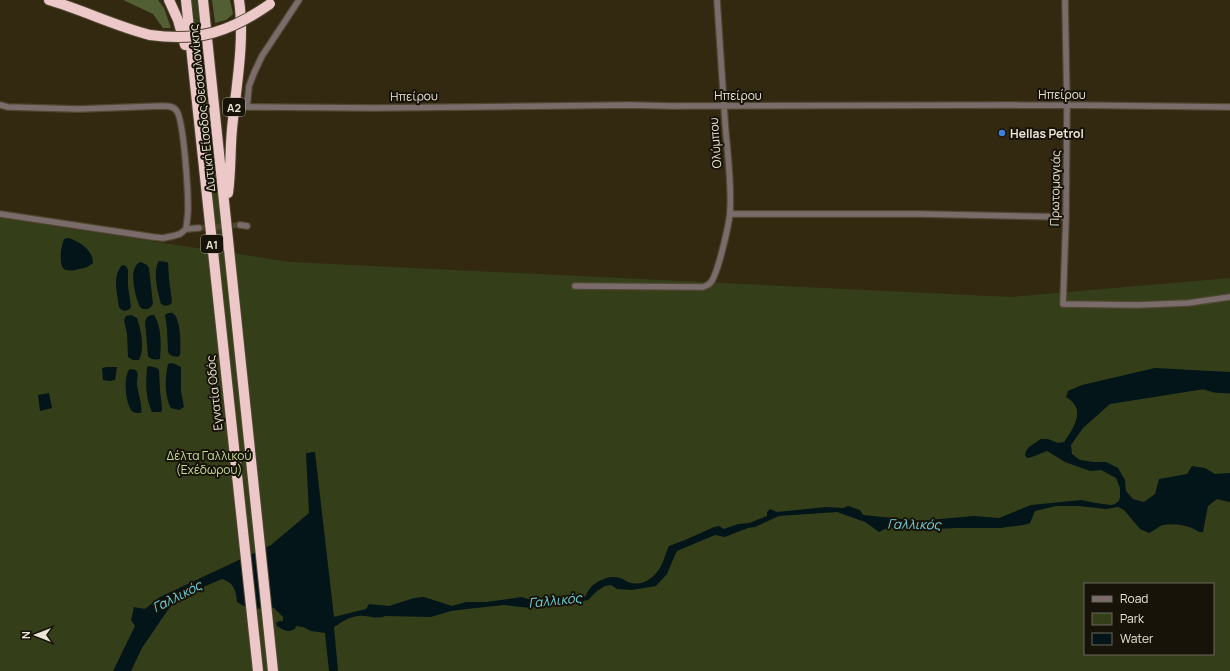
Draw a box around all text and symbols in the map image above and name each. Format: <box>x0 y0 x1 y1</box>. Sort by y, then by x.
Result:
street label: Δυτική Είσοδος Θεσσαλονίκης <box>185 23 219 193</box>
street label: Ηπείρου <box>1038 86 1086 103</box>
street label: Ηπείρου <box>390 87 438 105</box>
street label: Ηπείρου <box>714 87 762 104</box>
road number: Α2 <box>223 98 245 116</box>
street label: Ολύμπου <box>705 117 725 169</box>
place label: Hellas Petrol <box>1010 125 1084 142</box>
marker: Hellas Petrol <box>997 128 1007 138</box>
street label: Πρωτομαγιάς <box>1046 149 1064 226</box>
road number: Α1 <box>201 235 223 253</box>
street label: Εγνατία Οδός <box>202 354 226 431</box>
park label: Δέλτα Γαλλικού (Εχέδωρου) <box>167 447 251 478</box>
water label: Γαλλικός <box>887 515 943 533</box>
water label: Γαλλικός <box>149 575 206 616</box>
legend <box>1084 583 1214 655</box>
water label: Γαλλικός <box>528 588 584 612</box>
text: Road <box>1120 590 1148 607</box>
text: Park <box>1120 610 1145 627</box>
north arrow <box>16 615 56 655</box>
text: Water <box>1120 630 1154 647</box>
text: N <box>18 631 33 639</box>

